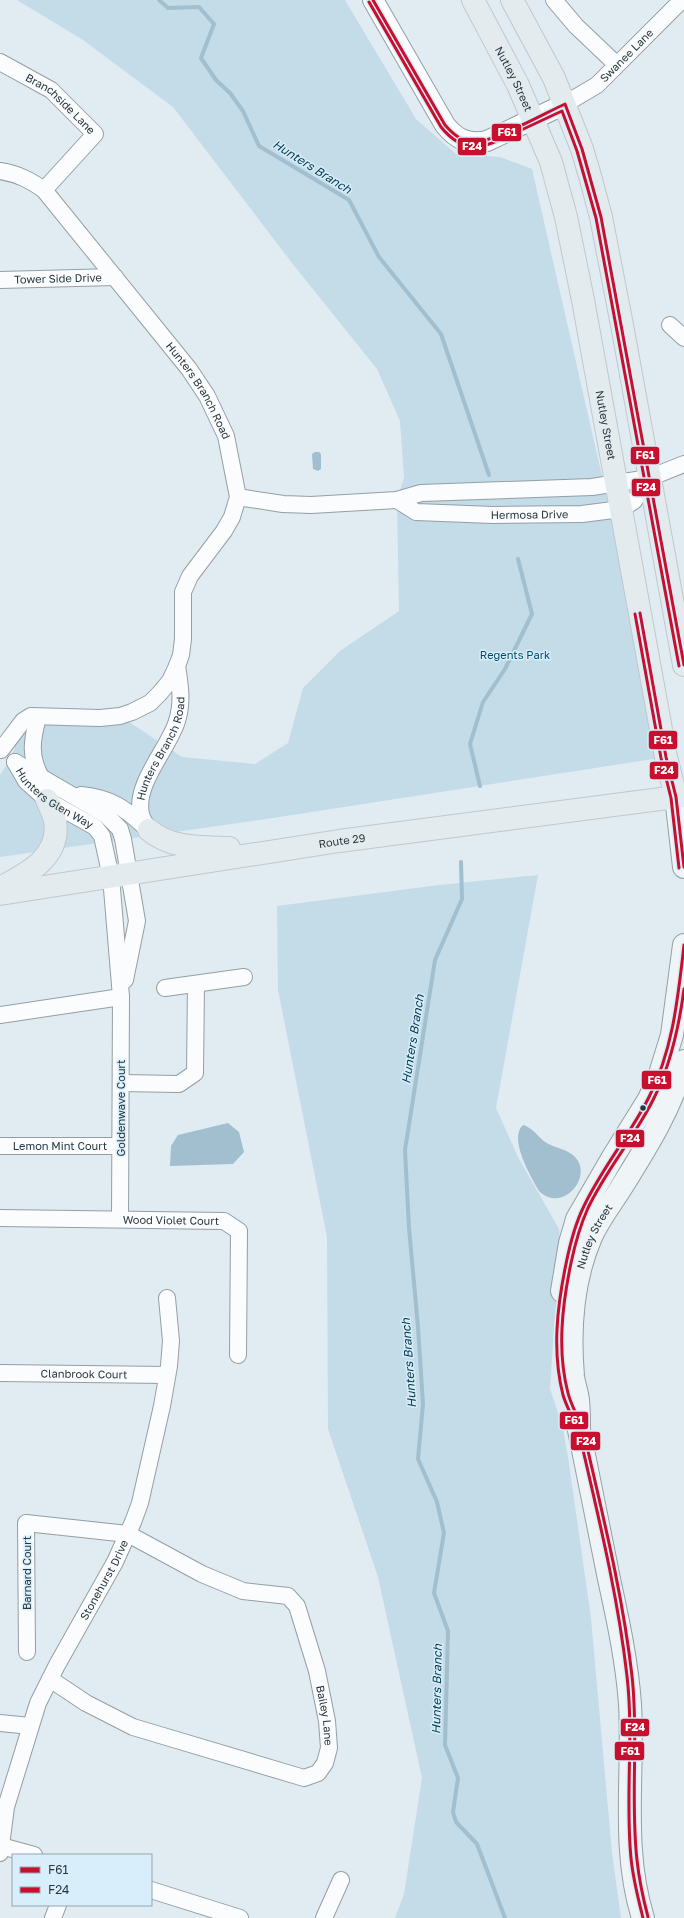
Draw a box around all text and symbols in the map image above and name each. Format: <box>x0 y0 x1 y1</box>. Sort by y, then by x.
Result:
street label: Swanee Lane <box>597 26 656 84</box>
street label: Nutley Street <box>493 44 536 113</box>
street label: Branchside Lane <box>24 70 98 136</box>
line badge: F61 <box>491 123 522 142</box>
text: F61 <box>497 125 517 138</box>
water label: Hunters Branch <box>270 136 355 197</box>
line badge: F24 <box>457 137 487 156</box>
text: F24 <box>462 139 482 152</box>
street label: Tower Side Drive <box>14 270 102 286</box>
street label: Hunters Branch Road <box>164 339 233 441</box>
street label: Nutley Street <box>594 389 619 461</box>
line badge: F61 <box>630 446 660 465</box>
text: F61 <box>635 448 655 461</box>
line badge: F24 <box>631 478 661 497</box>
text: F24 <box>636 480 656 493</box>
street label: Hermosa Drive <box>491 507 568 521</box>
park label: Regents Park <box>480 648 550 661</box>
street label: Hunters Branch Road <box>133 696 187 802</box>
line badge: F61 <box>648 730 678 750</box>
text: F61 <box>653 733 673 746</box>
line badge: F24 <box>649 761 679 780</box>
text: F24 <box>654 763 674 776</box>
street label: Hunters Glen Way <box>14 765 96 831</box>
street label: Route 29 <box>317 831 366 850</box>
water label: Hunters Branch <box>398 993 427 1085</box>
street label: Goldenwave Court <box>114 1060 127 1156</box>
line badge: F61 <box>641 1070 672 1090</box>
text: F61 <box>647 1073 667 1086</box>
unlabelled marker <box>638 1103 648 1113</box>
line badge: F24 <box>615 1129 645 1148</box>
text: F24 <box>620 1131 640 1144</box>
street label: Lemon Mint Court <box>13 1139 107 1152</box>
street label: Nutley Street <box>573 1201 615 1270</box>
street label: Wood Violet Court <box>123 1213 219 1227</box>
water label: Hunters Branch <box>398 1317 419 1409</box>
street label: Clanbrook Court <box>41 1366 127 1381</box>
line badge: F61 <box>559 1411 589 1430</box>
text: F61 <box>564 1413 584 1426</box>
line badge: F24 <box>570 1431 601 1451</box>
text: F24 <box>576 1434 596 1447</box>
street label: Barnard Court <box>20 1536 33 1610</box>
street label: Stonehurst Drive <box>77 1538 130 1622</box>
water label: Hunters Branch <box>428 1643 445 1734</box>
street label: Bailey Lane <box>314 1684 336 1746</box>
line badge: F24 <box>620 1718 650 1737</box>
text: F24 <box>625 1720 645 1733</box>
line badge: F61 <box>614 1741 645 1761</box>
text: F61 <box>620 1744 640 1757</box>
legend <box>12 1854 152 1906</box>
text: F61 <box>48 1862 68 1877</box>
text: F24 <box>48 1882 69 1897</box>

